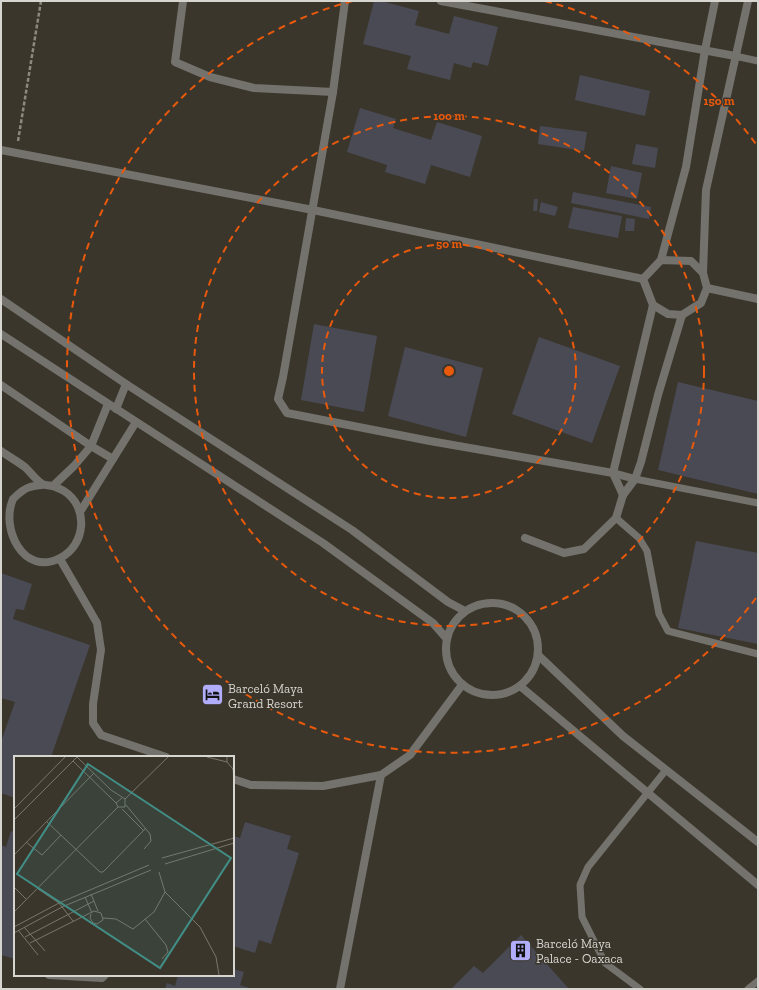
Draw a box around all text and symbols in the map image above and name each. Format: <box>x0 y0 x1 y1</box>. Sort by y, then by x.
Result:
text: 150 m <box>704 94 735 108</box>
text: 100 m <box>433 109 465 123</box>
text: 50 m <box>436 237 462 251</box>
centre of rings <box>442 364 456 378</box>
place label: Barceló Maya Grand Resort <box>228 681 304 711</box>
hotel icon: Barceló Maya Grand Resort <box>199 682 225 708</box>
inset map <box>14 756 234 976</box>
place label: Barceló Maya Palace - Oaxaca <box>536 936 624 966</box>
building icon: Barceló Maya Palace - Oaxaca <box>507 937 533 963</box>

